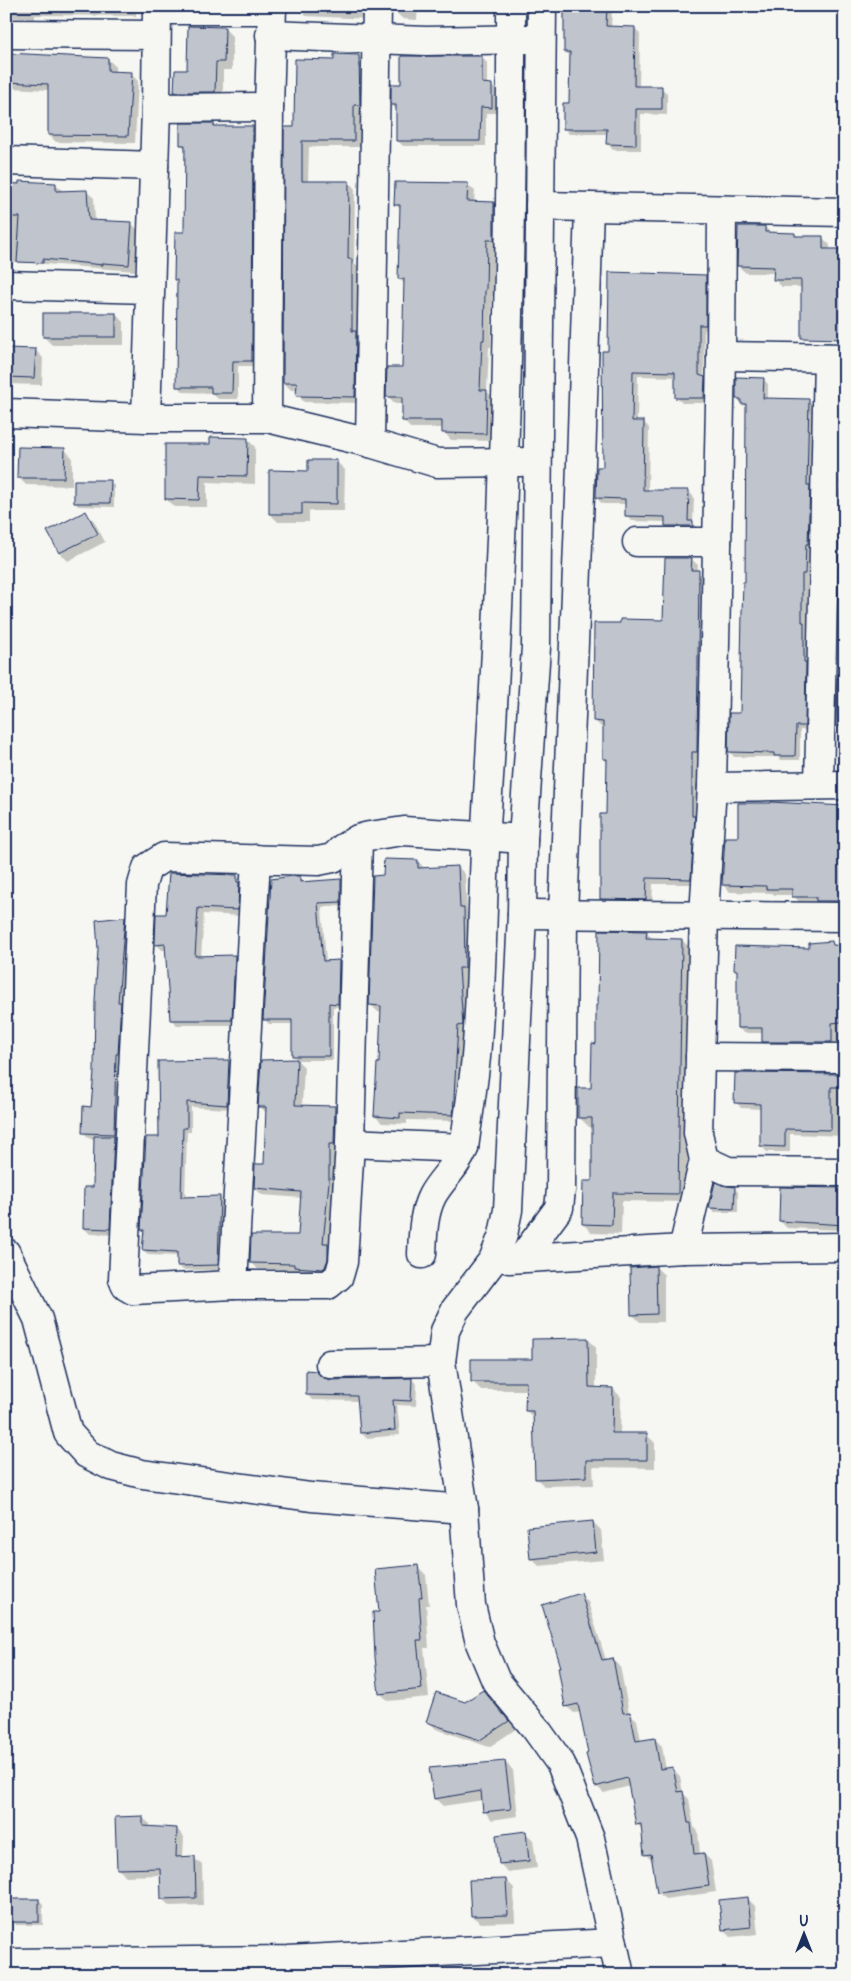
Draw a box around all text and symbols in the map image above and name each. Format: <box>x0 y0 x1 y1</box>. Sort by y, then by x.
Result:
north arrow <box>778 1908 828 1958</box>
text: U <box>799 1913 809 1930</box>

